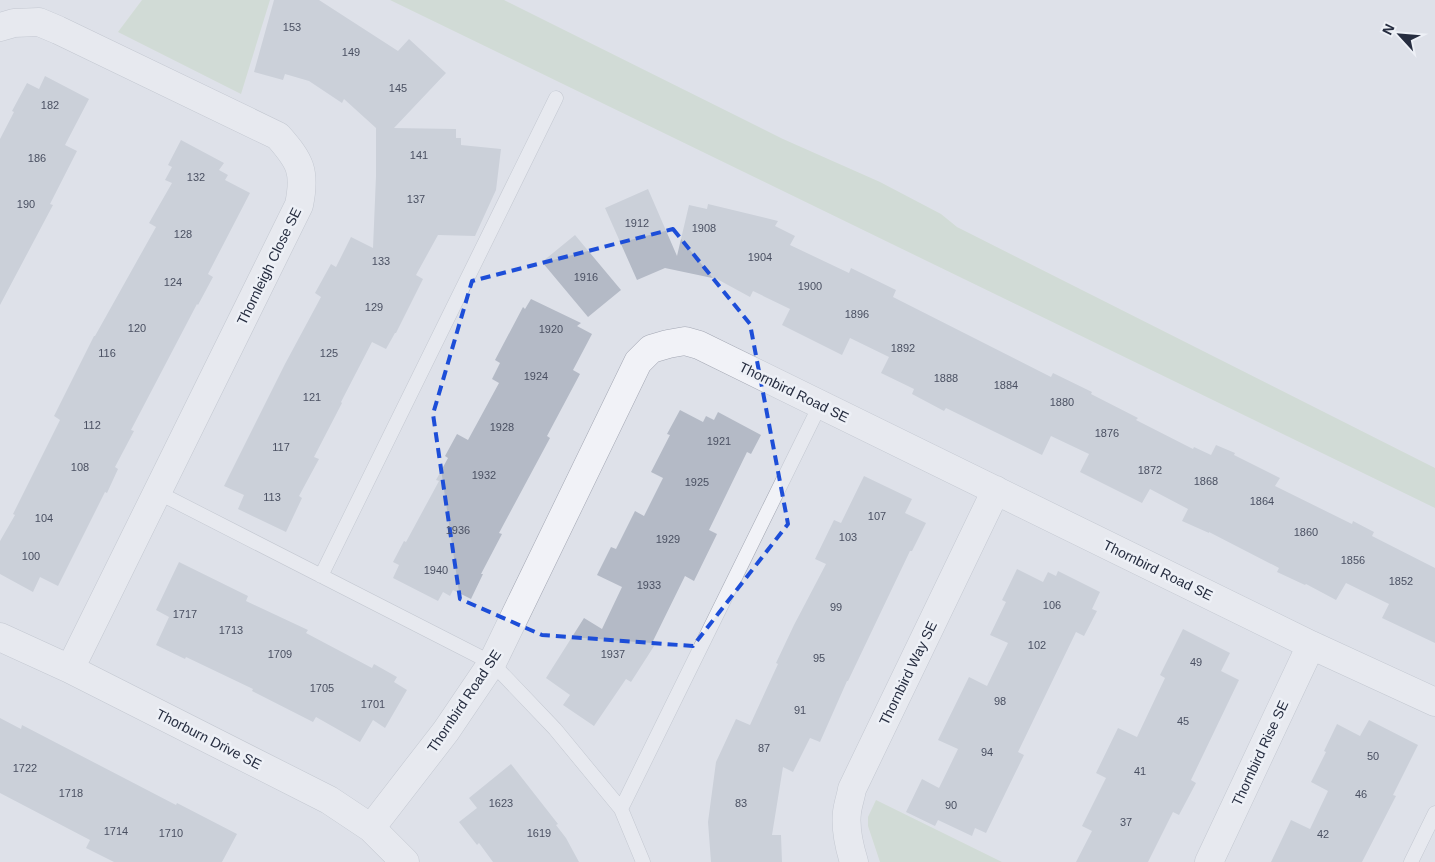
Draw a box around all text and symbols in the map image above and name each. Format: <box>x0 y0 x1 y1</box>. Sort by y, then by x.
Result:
north arrow <box>1375 10 1425 60</box>
house number: 153 <box>283 21 301 33</box>
text: N <box>1379 21 1398 37</box>
house number: 149 <box>342 46 360 58</box>
house number: 145 <box>389 82 407 94</box>
house number: 182 <box>41 99 59 111</box>
house number: 141 <box>410 149 428 161</box>
house number: 186 <box>28 152 46 164</box>
house number: 132 <box>187 171 205 183</box>
house number: 137 <box>407 193 425 205</box>
house number: 190 <box>17 198 35 210</box>
street label: Thornleigh Close SE <box>234 205 304 327</box>
house number: 1912 <box>625 217 649 229</box>
house number: 1908 <box>692 222 716 234</box>
house number: 128 <box>174 228 192 240</box>
house number: 1904 <box>748 251 772 263</box>
house number: 133 <box>372 255 390 267</box>
house number: 1916 <box>574 271 598 283</box>
house number: 124 <box>164 276 182 288</box>
house number: 1900 <box>798 280 822 292</box>
house number: 129 <box>365 301 383 313</box>
house number: 1896 <box>845 308 869 320</box>
house number: 120 <box>128 322 146 334</box>
house number: 1920 <box>539 323 563 335</box>
house number: 1892 <box>891 342 915 354</box>
house number: 116 <box>98 347 116 359</box>
house number: 125 <box>320 347 338 359</box>
street label: Thornbird Road SE <box>737 359 851 425</box>
house number: 1924 <box>524 370 548 382</box>
house number: 1888 <box>934 372 958 384</box>
house number: 1884 <box>994 379 1018 391</box>
house number: 121 <box>303 391 321 403</box>
house number: 1880 <box>1050 396 1074 408</box>
house number: 112 <box>83 419 101 431</box>
house number: 1928 <box>490 421 514 433</box>
house number: 1876 <box>1095 427 1119 439</box>
house number: 1921 <box>707 435 731 447</box>
house number: 117 <box>272 441 290 453</box>
house number: 108 <box>71 461 89 473</box>
house number: 1872 <box>1138 464 1162 476</box>
house number: 1932 <box>472 469 496 481</box>
house number: 1868 <box>1194 475 1218 487</box>
house number: 1925 <box>685 476 709 488</box>
house number: 113 <box>263 491 281 503</box>
house number: 1864 <box>1250 495 1274 507</box>
house number: 107 <box>868 510 886 522</box>
house number: 104 <box>35 512 53 524</box>
house number: 1936 <box>446 524 470 536</box>
house number: 1860 <box>1294 526 1318 538</box>
house number: 103 <box>839 531 857 543</box>
house number: 1929 <box>656 533 680 545</box>
street label: Thornbird Road SE <box>1101 537 1215 603</box>
house number: 100 <box>22 550 40 562</box>
house number: 1856 <box>1341 554 1365 566</box>
house number: 1940 <box>424 564 448 576</box>
house number: 1852 <box>1389 575 1413 587</box>
house number: 1933 <box>637 579 661 591</box>
house number: 106 <box>1043 599 1061 611</box>
house number: 99 <box>830 601 842 613</box>
house number: 1717 <box>173 608 197 620</box>
street label: Thornbird Way SE <box>876 618 940 728</box>
house number: 1713 <box>219 624 243 636</box>
house number: 102 <box>1028 639 1046 651</box>
street label: Thornbird Road SE <box>424 647 504 755</box>
house number: 1709 <box>268 648 292 660</box>
house number: 1937 <box>601 648 625 660</box>
house number: 95 <box>813 652 825 664</box>
house number: 49 <box>1190 656 1202 668</box>
house number: 1705 <box>310 682 334 694</box>
house number: 98 <box>994 695 1006 707</box>
house number: 1701 <box>361 698 385 710</box>
street label: Thornbird Rise SE <box>1229 698 1291 808</box>
house number: 91 <box>794 704 806 716</box>
street label: Thorburn Drive SE <box>154 706 264 772</box>
house number: 45 <box>1177 715 1189 727</box>
house number: 87 <box>758 742 770 754</box>
house number: 94 <box>981 746 993 758</box>
house number: 50 <box>1367 750 1379 762</box>
house number: 1722 <box>13 762 37 774</box>
house number: 41 <box>1134 765 1146 777</box>
house number: 1718 <box>59 787 83 799</box>
house number: 46 <box>1355 788 1367 800</box>
house number: 1623 <box>489 797 513 809</box>
house number: 83 <box>735 797 747 809</box>
house number: 90 <box>945 799 957 811</box>
house number: 37 <box>1120 816 1132 828</box>
house number: 1714 <box>104 825 128 837</box>
house number: 1710 <box>159 827 183 839</box>
house number: 1619 <box>527 827 551 839</box>
house number: 42 <box>1317 828 1329 840</box>

